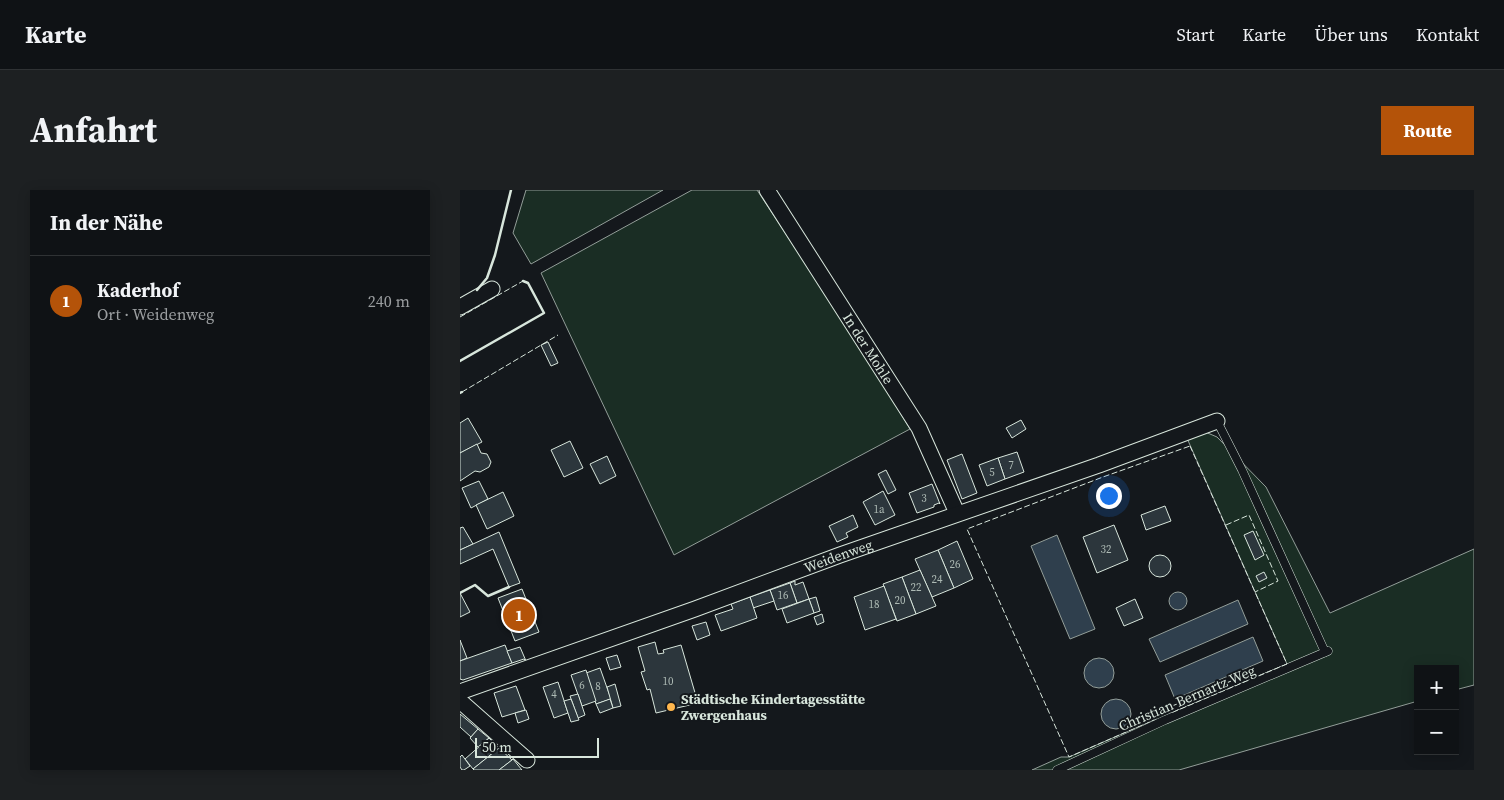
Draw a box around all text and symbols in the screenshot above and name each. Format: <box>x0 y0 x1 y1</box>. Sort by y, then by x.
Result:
text: Karte <box>25 18 86 51</box>
text: Start <box>1177 22 1214 47</box>
text: Karte <box>1242 22 1286 47</box>
text: Über uns <box>1314 22 1388 47</box>
text: Kontakt <box>1416 22 1479 47</box>
text: Anfahrt <box>30 106 157 154</box>
button: Route <box>1381 106 1474 155</box>
text: In der Nähe <box>50 208 163 237</box>
text: Kaderhof <box>97 277 179 303</box>
text: 1 <box>62 290 70 312</box>
text: 240 m <box>368 290 410 312</box>
text: Ort · Weidenweg <box>97 303 214 325</box>
street label: In der Mohle <box>838 309 898 388</box>
house number: 7 <box>1008 458 1014 473</box>
house number: 5 <box>989 465 995 480</box>
your location <box>1096 483 1122 509</box>
house number: 3 <box>921 491 927 506</box>
house number: 1a <box>873 502 885 517</box>
street label: Weidenweg <box>801 534 875 578</box>
house number: 32 <box>1101 542 1112 557</box>
house number: 26 <box>950 557 961 572</box>
house number: 24 <box>932 572 943 587</box>
house number: 22 <box>911 580 922 595</box>
house number: 16 <box>778 588 789 603</box>
house number: 20 <box>895 593 906 608</box>
pin: 1 <box>503 596 535 634</box>
house number: 18 <box>869 597 880 612</box>
street label: Christian-Bernartz-Weg <box>1115 660 1259 736</box>
map controls <box>1414 665 1459 755</box>
button: + <box>1414 665 1459 710</box>
house number: 10 <box>663 674 674 689</box>
house number: 6 <box>579 678 585 693</box>
house number: 8 <box>595 679 601 694</box>
house number: 4 <box>551 687 557 702</box>
place label: Städtische Kindertagesstätte Zwergenhaus <box>681 689 865 725</box>
marker: Städtische Kindertagesstätte Zwergenhaus <box>665 701 677 713</box>
button: − <box>1414 710 1459 755</box>
scale bar <box>475 735 599 758</box>
text: 50 m <box>482 737 512 757</box>

